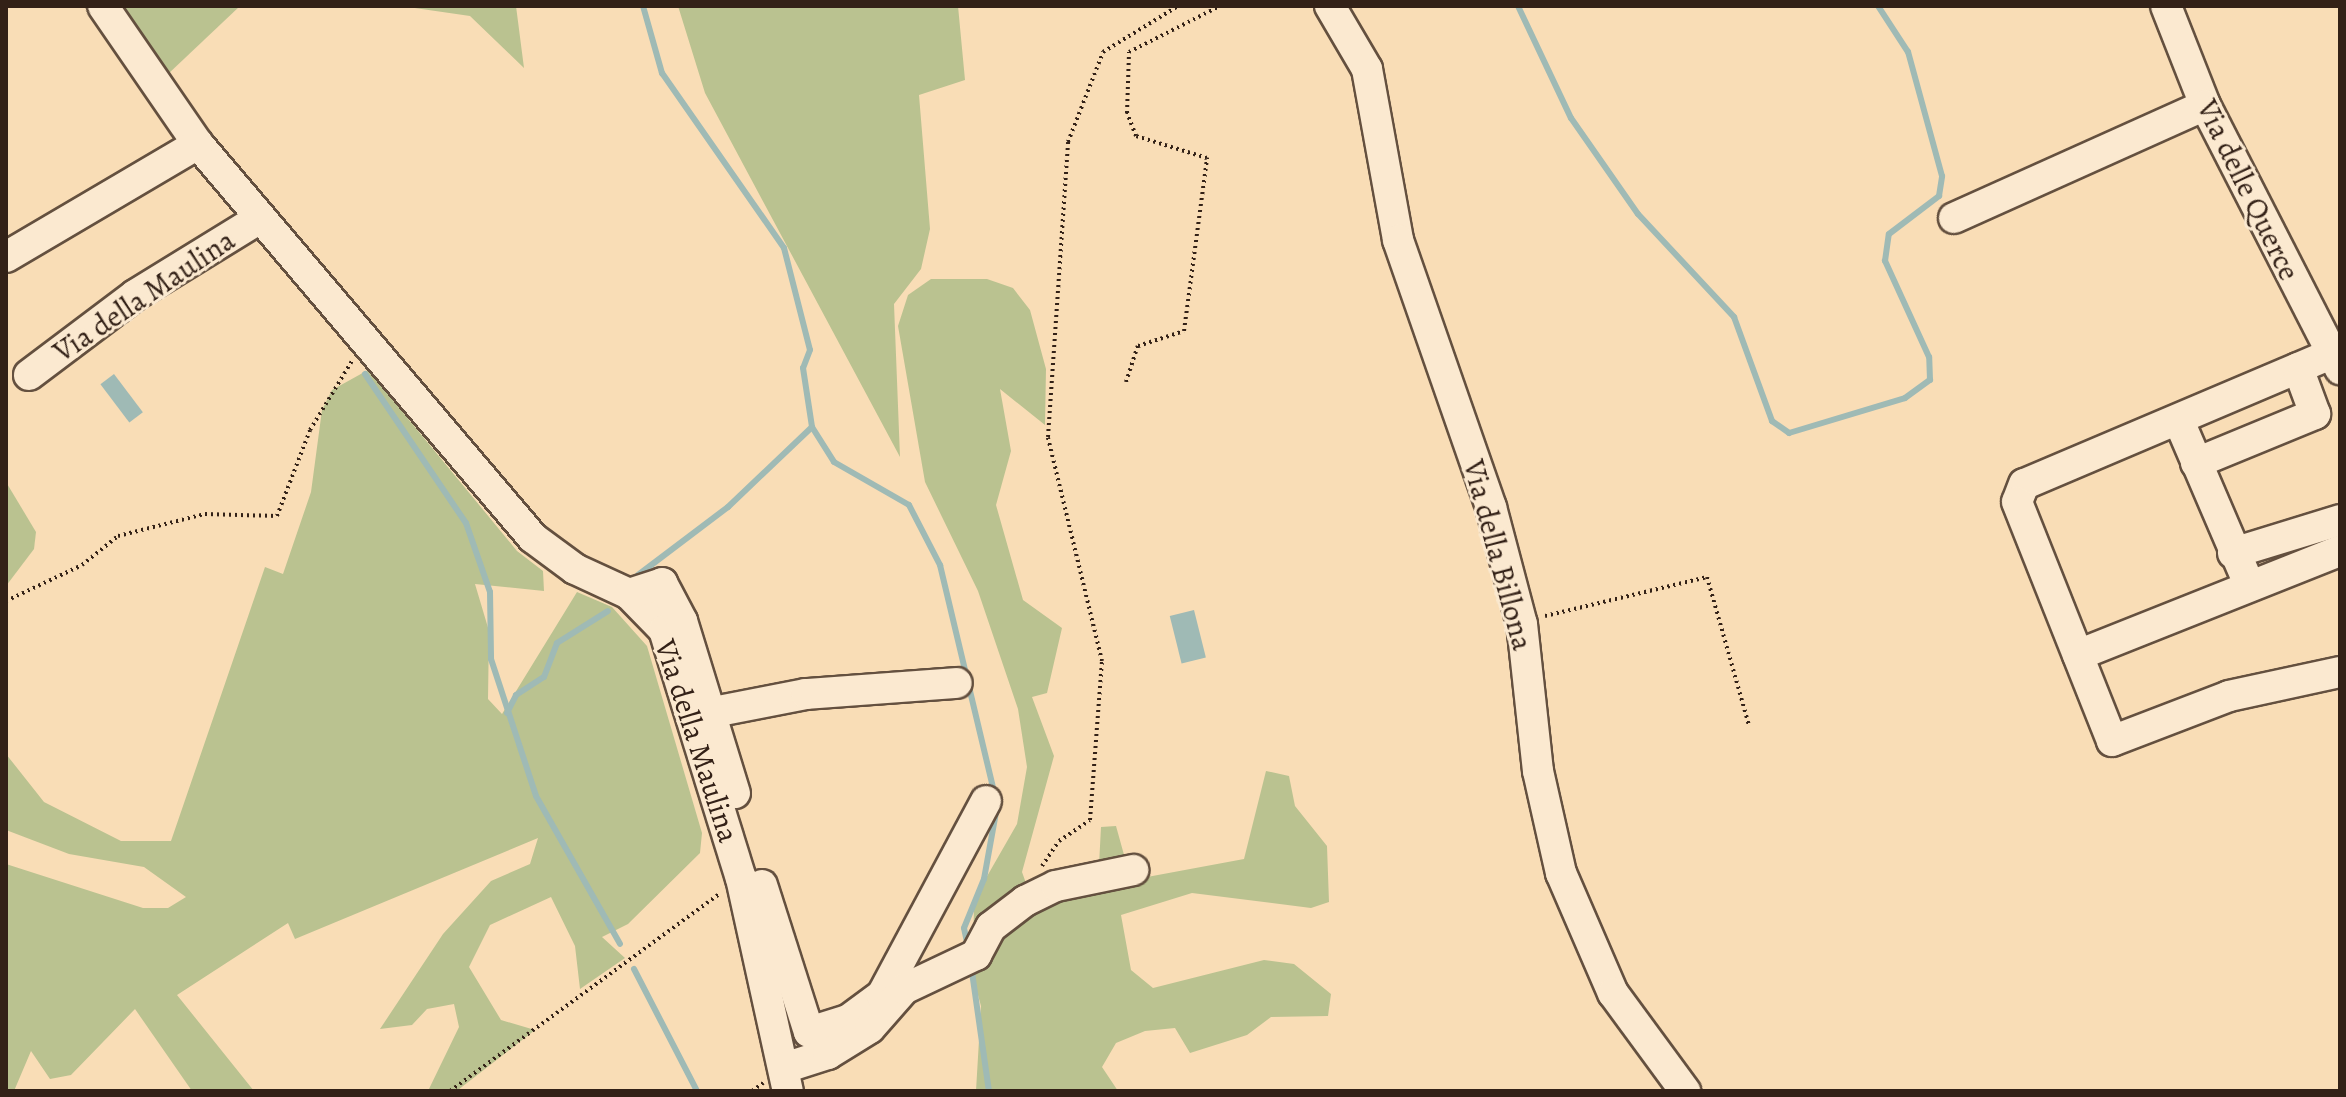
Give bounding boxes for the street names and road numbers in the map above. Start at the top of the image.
street label: Via delle Querce [2189,94,2307,286]
street label: Via della Maulina [46,222,242,370]
street label: Via della Billona [1455,456,1541,654]
street label: Via della Maulina [647,635,747,847]

